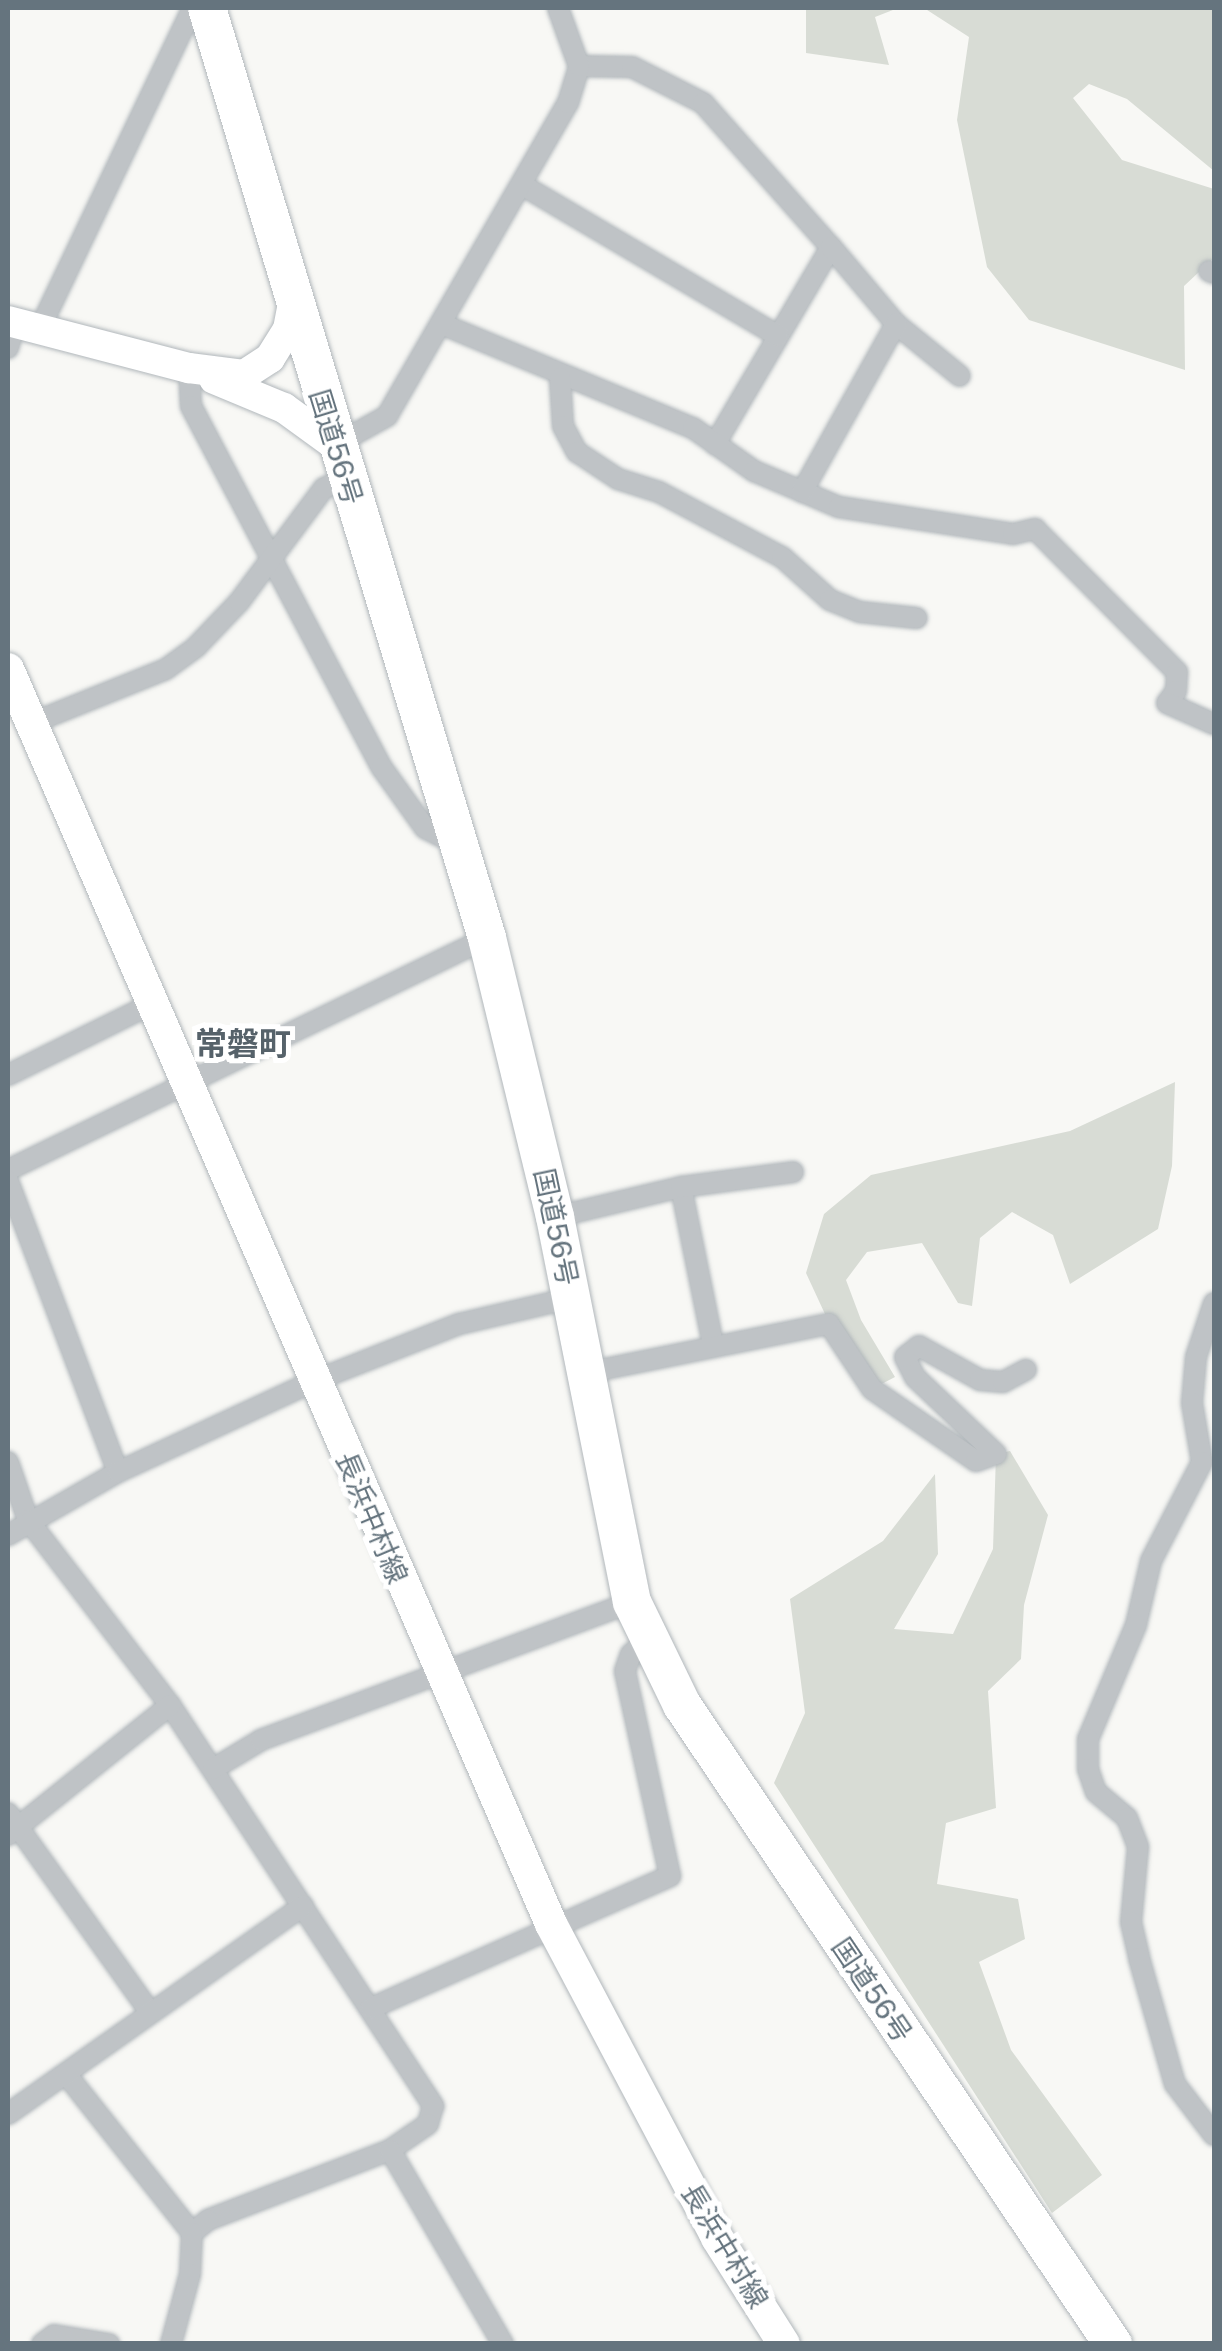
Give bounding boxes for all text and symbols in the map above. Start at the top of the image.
street label: 国道56号 [302,385,370,509]
district label: 常磐町 [195,1025,291,1063]
street label: 国道56号 [527,1165,585,1289]
street label: 長浜中村線 [329,1447,415,1589]
street label: 国道56号 [825,1931,919,2049]
street label: 長浜中村線 [675,2177,775,2315]

